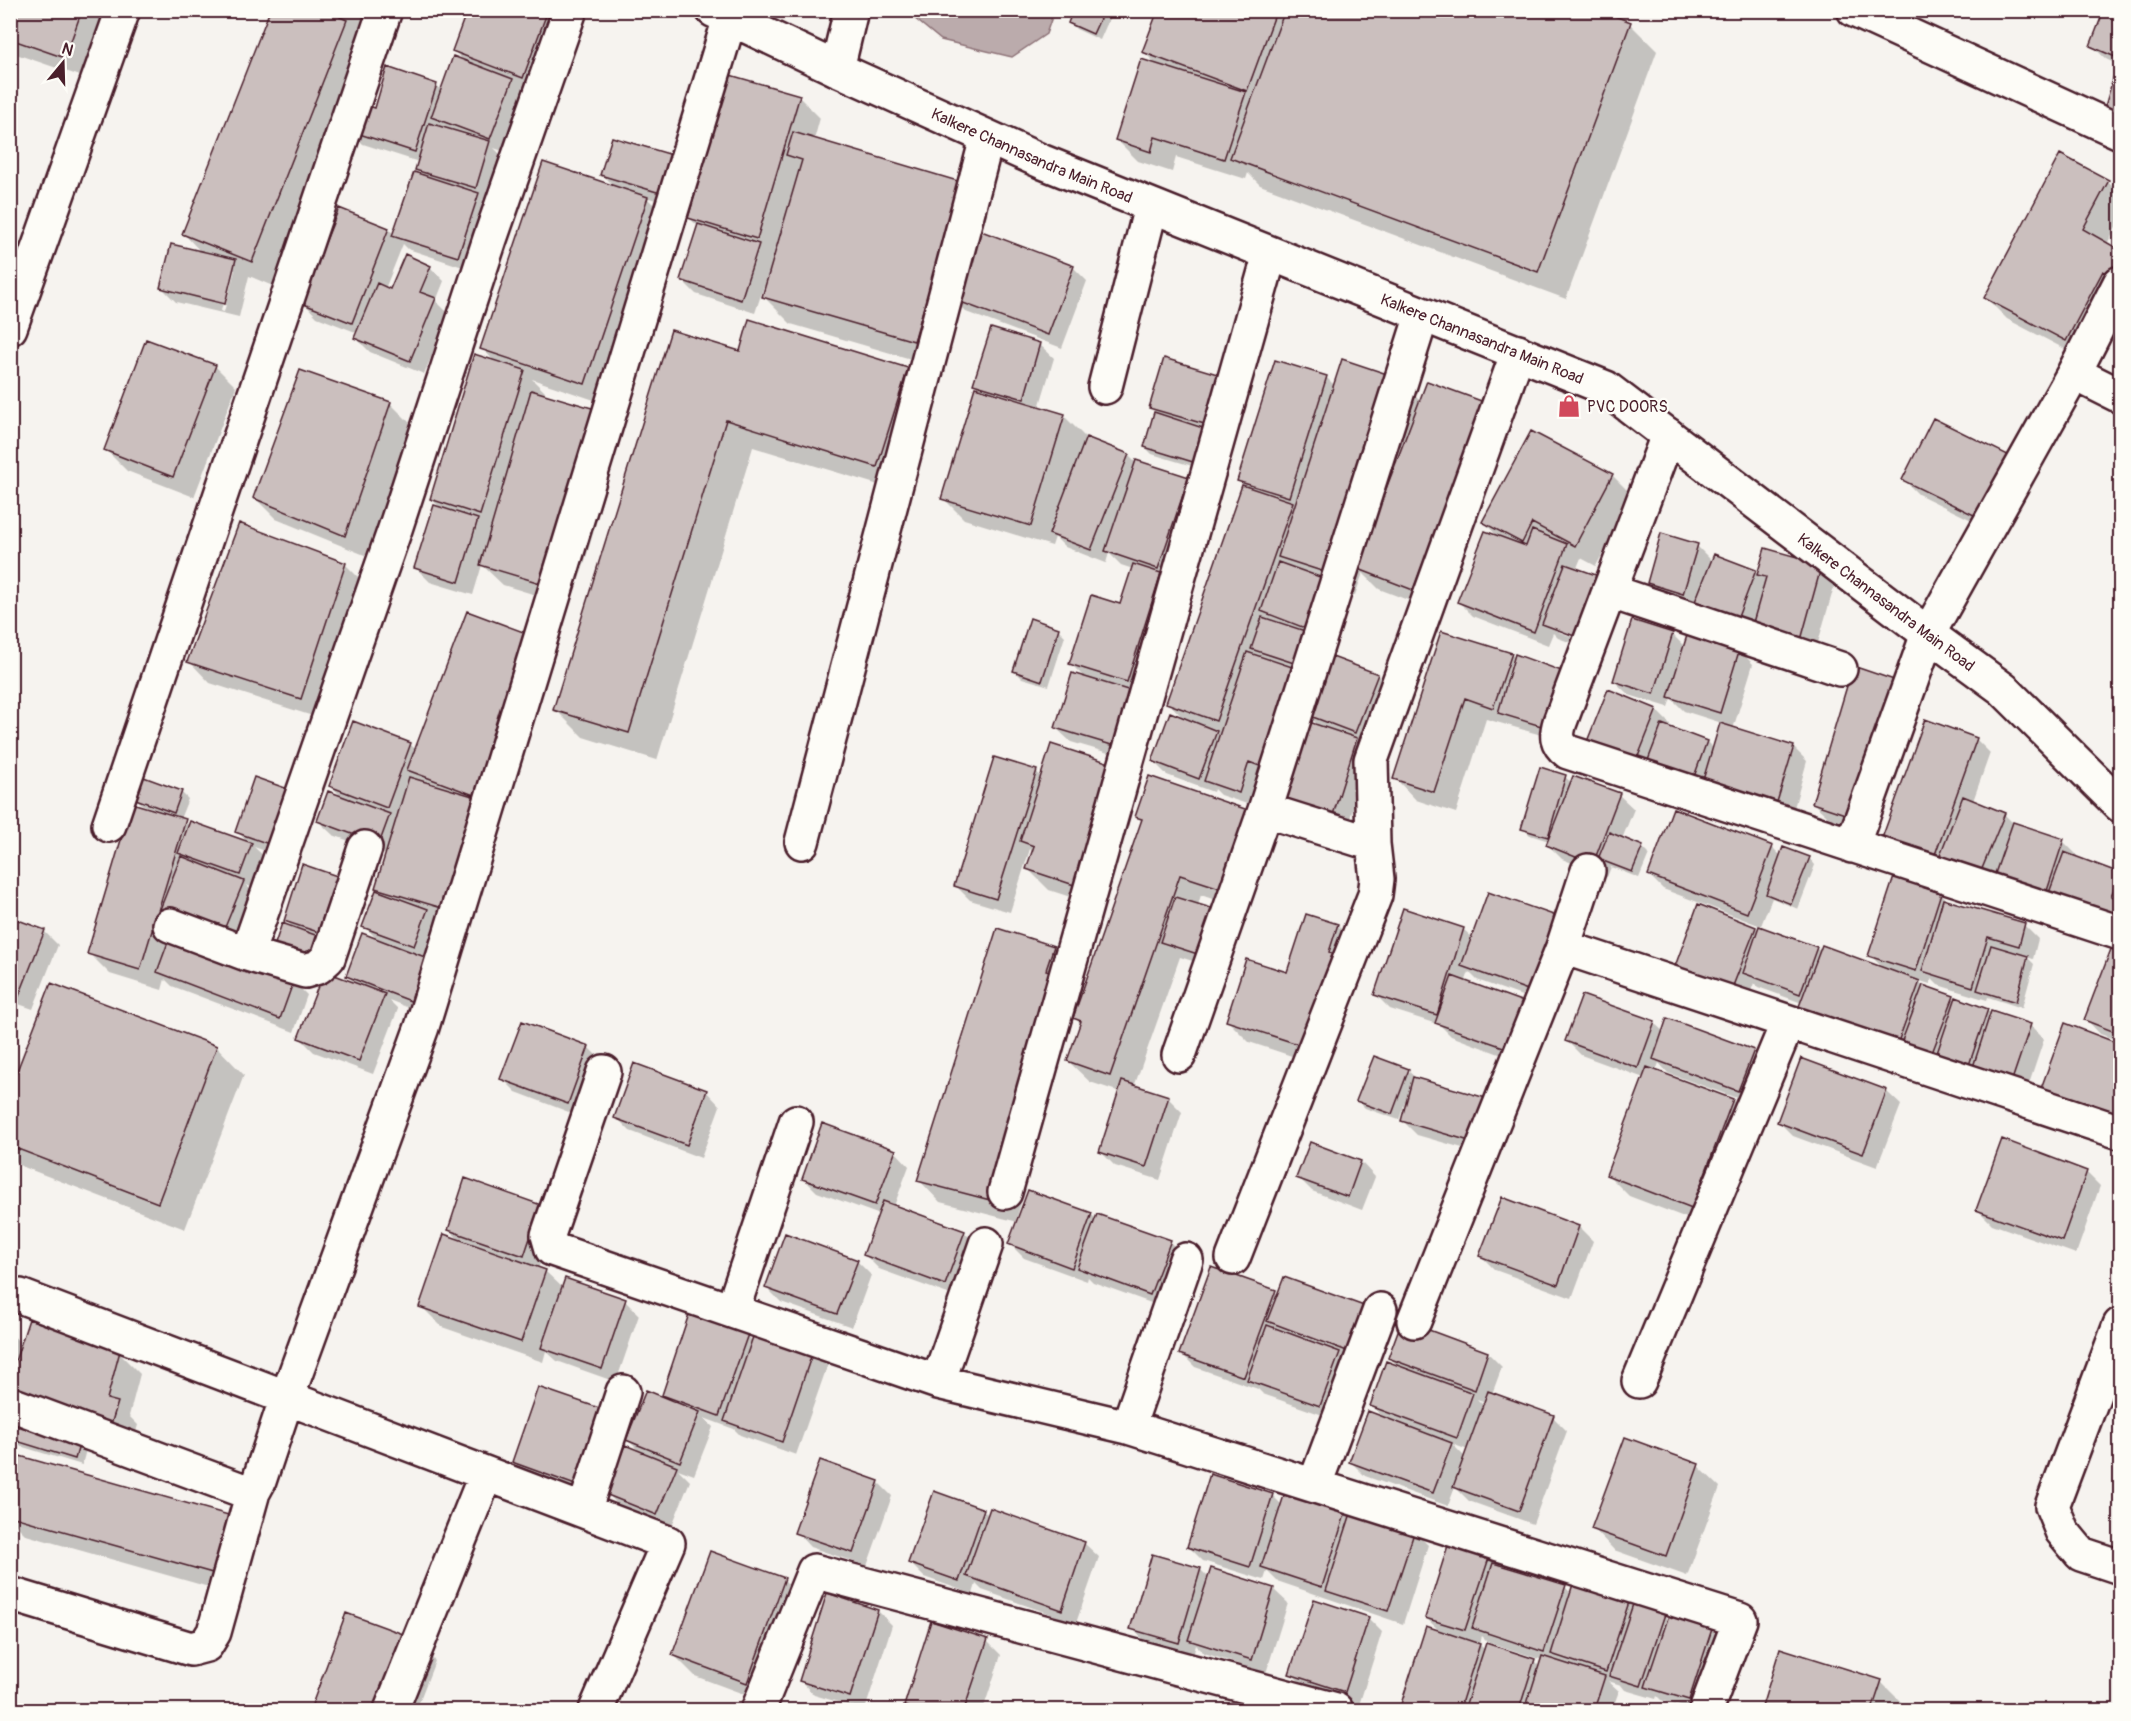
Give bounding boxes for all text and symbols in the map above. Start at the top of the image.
north arrow [33,33,93,93]
text: N [59,39,76,61]
street label: Kalkere Channasandra Main Road [928,104,1135,208]
street label: Kalkere Channasandra Main Road [1377,290,1586,389]
shop icon: PVC DOORS [1556,393,1582,419]
place label: PVC DOORS [1587,397,1668,417]
street label: Kalkere Channasandra Main Road [1793,529,1979,676]

